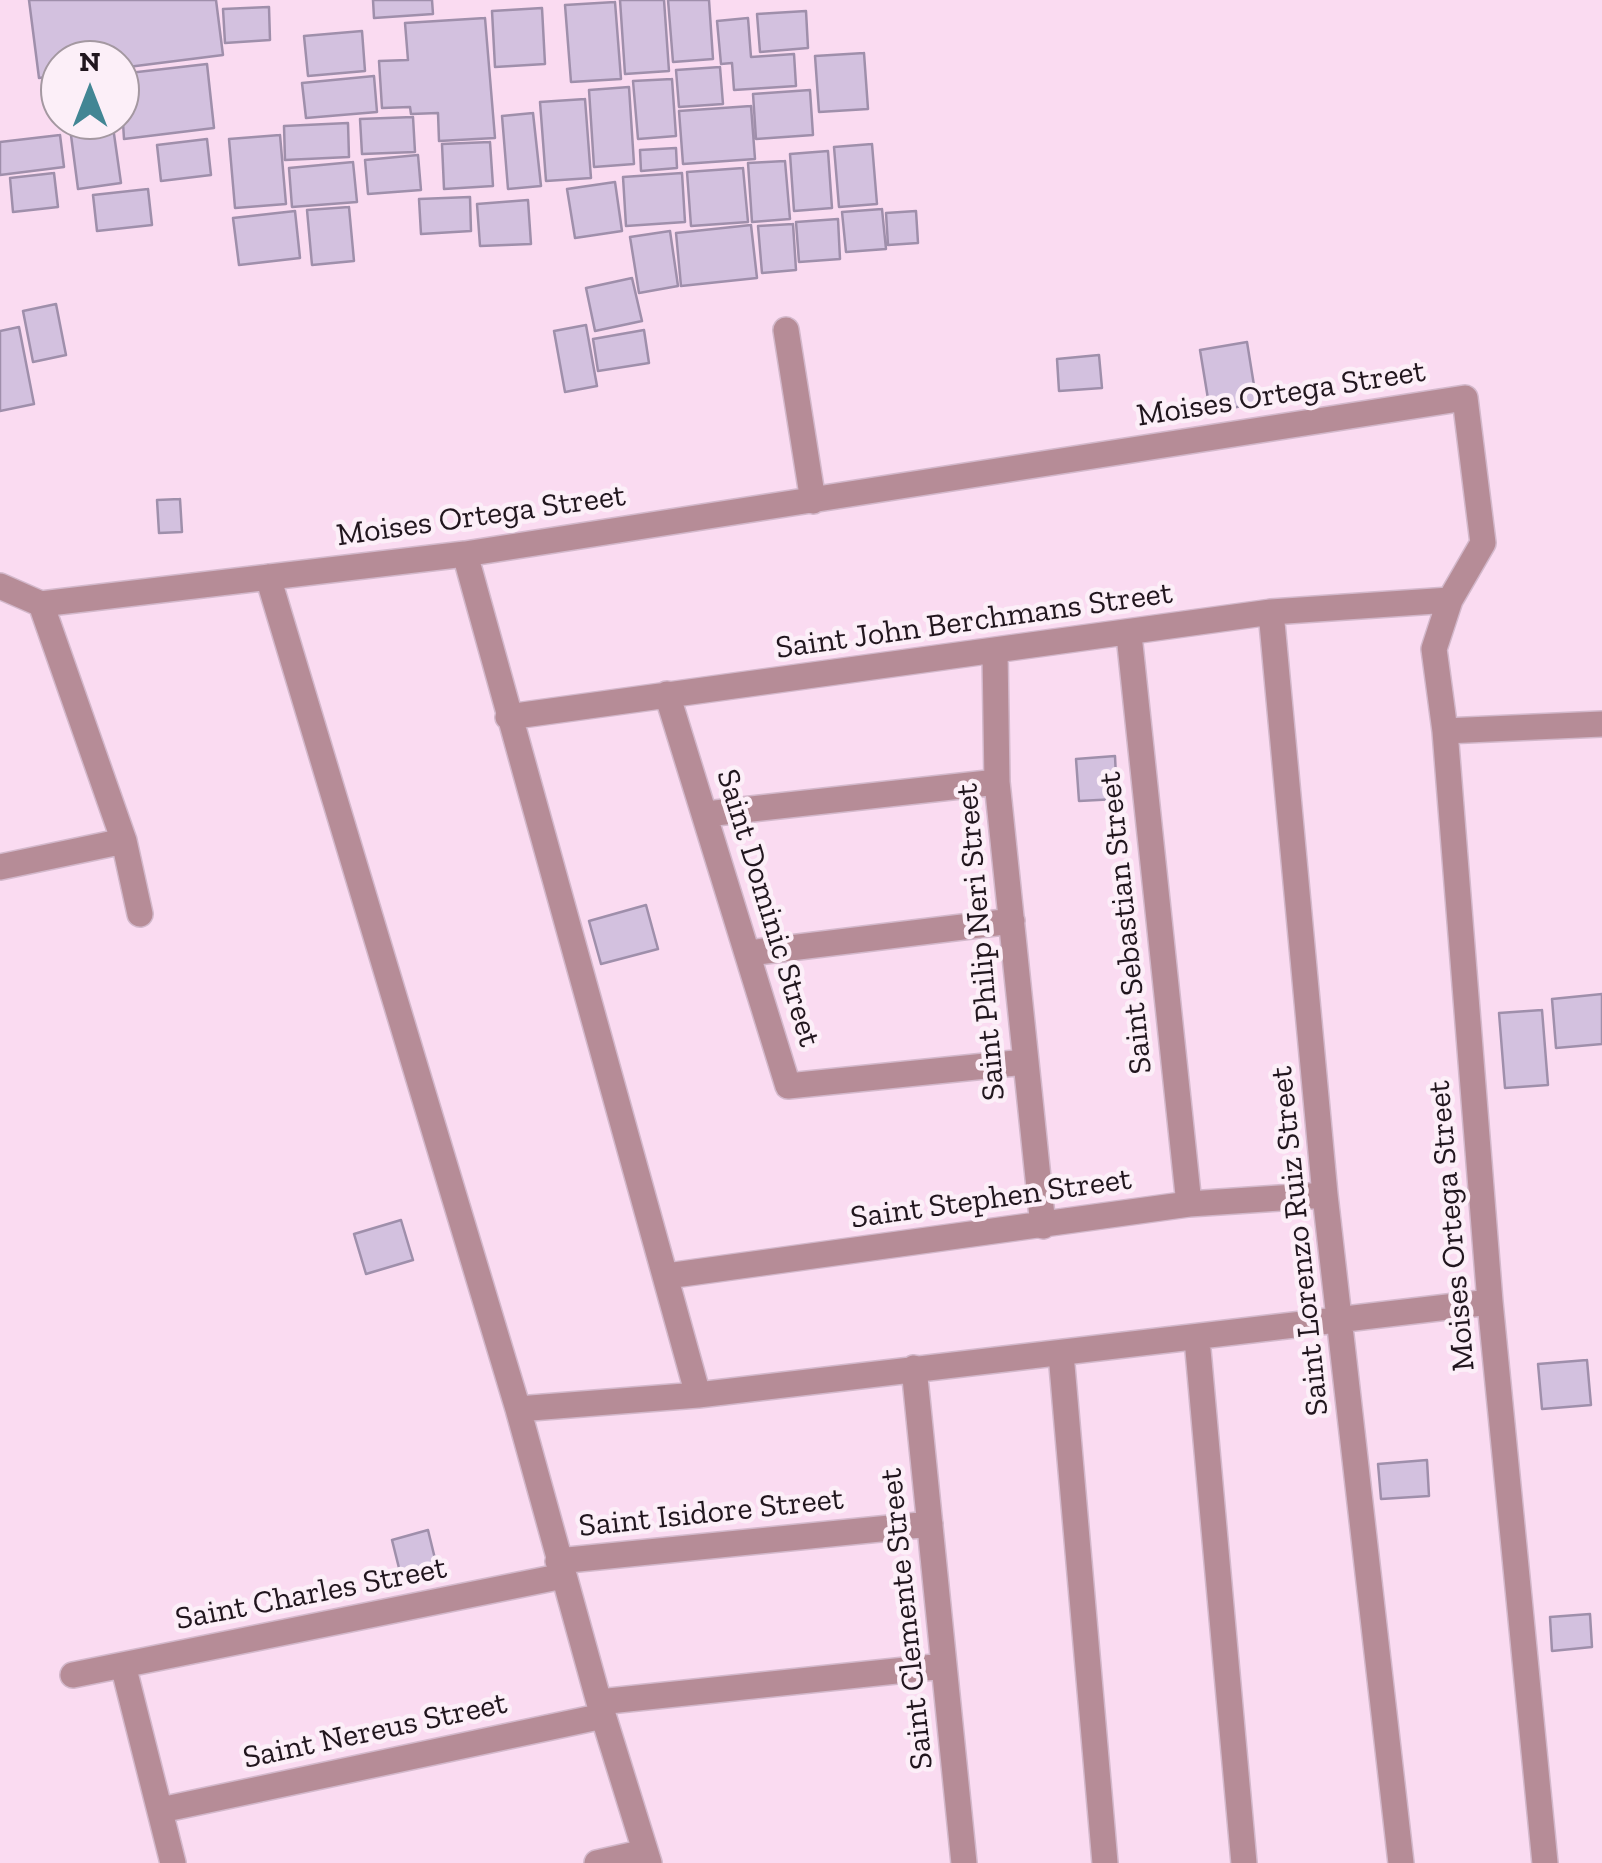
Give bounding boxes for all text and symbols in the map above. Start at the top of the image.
north arrow [40,40,140,140]
text: N [79,45,101,78]
street label: Moises Ortega Street [1134,352,1428,436]
street label: Moises Ortega Street [334,477,628,555]
street label: Saint John Berchmans Street [773,574,1175,668]
street label: Saint Dominic Street [708,765,828,1051]
street label: Saint Sebastian Street [1091,770,1161,1076]
street label: Saint Philip Neri Street [948,782,1014,1102]
street label: Saint Lorenzo Ruiz Street [1263,1064,1337,1418]
street label: Moises Ortega Street [1420,1079,1484,1373]
street label: Saint Stephen Street [848,1160,1134,1238]
street label: Saint Clemente Street [872,1466,942,1772]
street label: Saint Isidore Street [577,1480,845,1546]
street label: Saint Charles Street [172,1549,450,1639]
street label: Saint Nereus Street [239,1684,511,1778]

